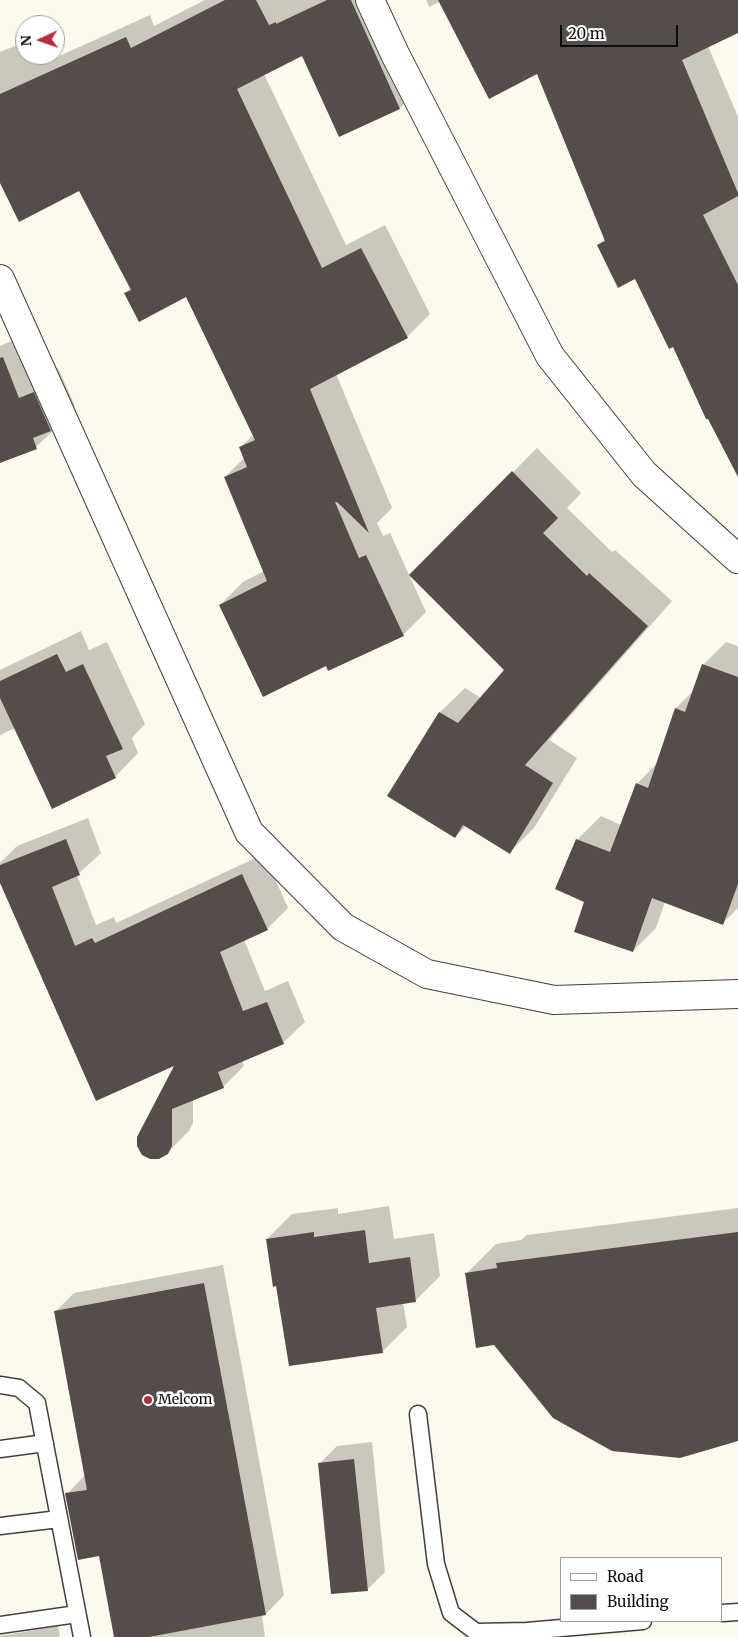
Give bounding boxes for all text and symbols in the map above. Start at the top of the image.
north arrow [15,15,65,65]
scale bar [563,15,680,47]
text: 20 m [568,24,605,43]
text: N [17,35,35,47]
place label: Melcom [158,1392,212,1408]
marker: Melcom [142,1394,154,1406]
legend [560,1557,723,1622]
text: Road [607,1567,643,1586]
text: Building [607,1592,669,1611]

